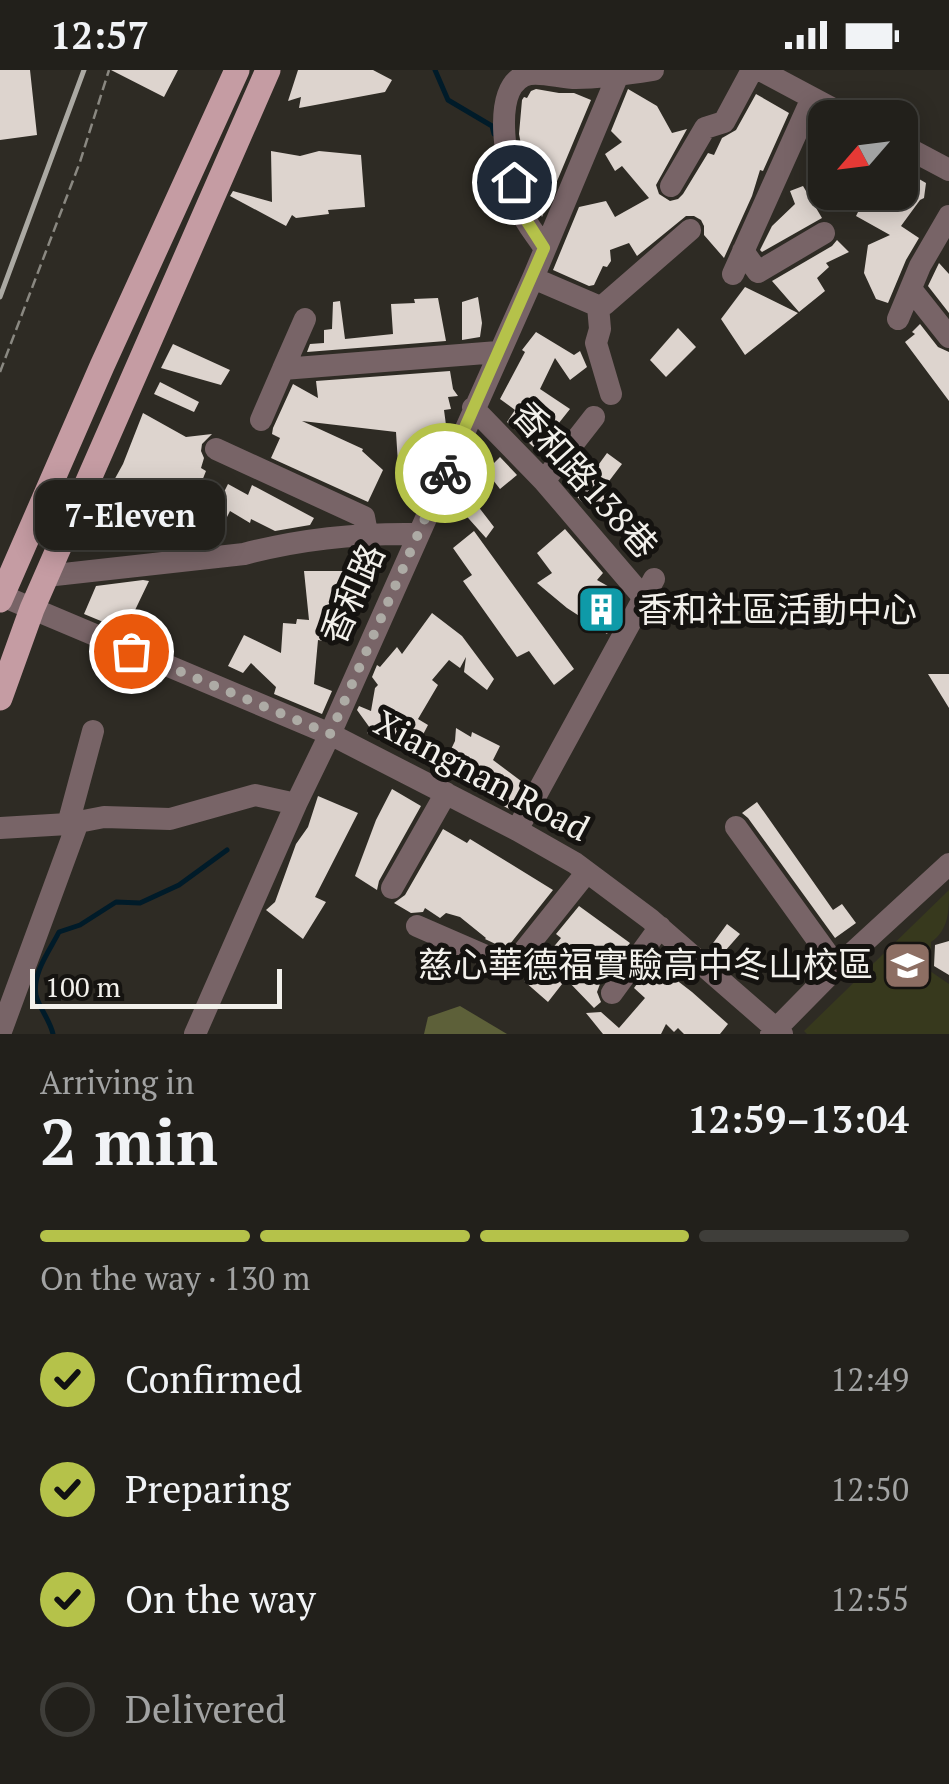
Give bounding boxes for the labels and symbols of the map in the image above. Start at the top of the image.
north arrow [808,100,918,210]
pin [472,140,557,225]
street label: 香和路138巷 [503,391,668,568]
courier [395,423,495,523]
callout: 7-Eleven [36,481,226,551]
street label: 香和路 [310,536,394,651]
building icon: 香和社區活動中心 [576,584,628,636]
place label: 香和社區活動中心 [637,586,917,632]
pin [89,609,174,694]
street label: Xiangnan Road [367,699,598,851]
school or university icon: 慈心華德福實驗高中冬山校區 [882,939,934,991]
place label: 慈心華德福實驗高中冬山校區 [418,941,873,987]
scale bar [30,964,282,1008]

